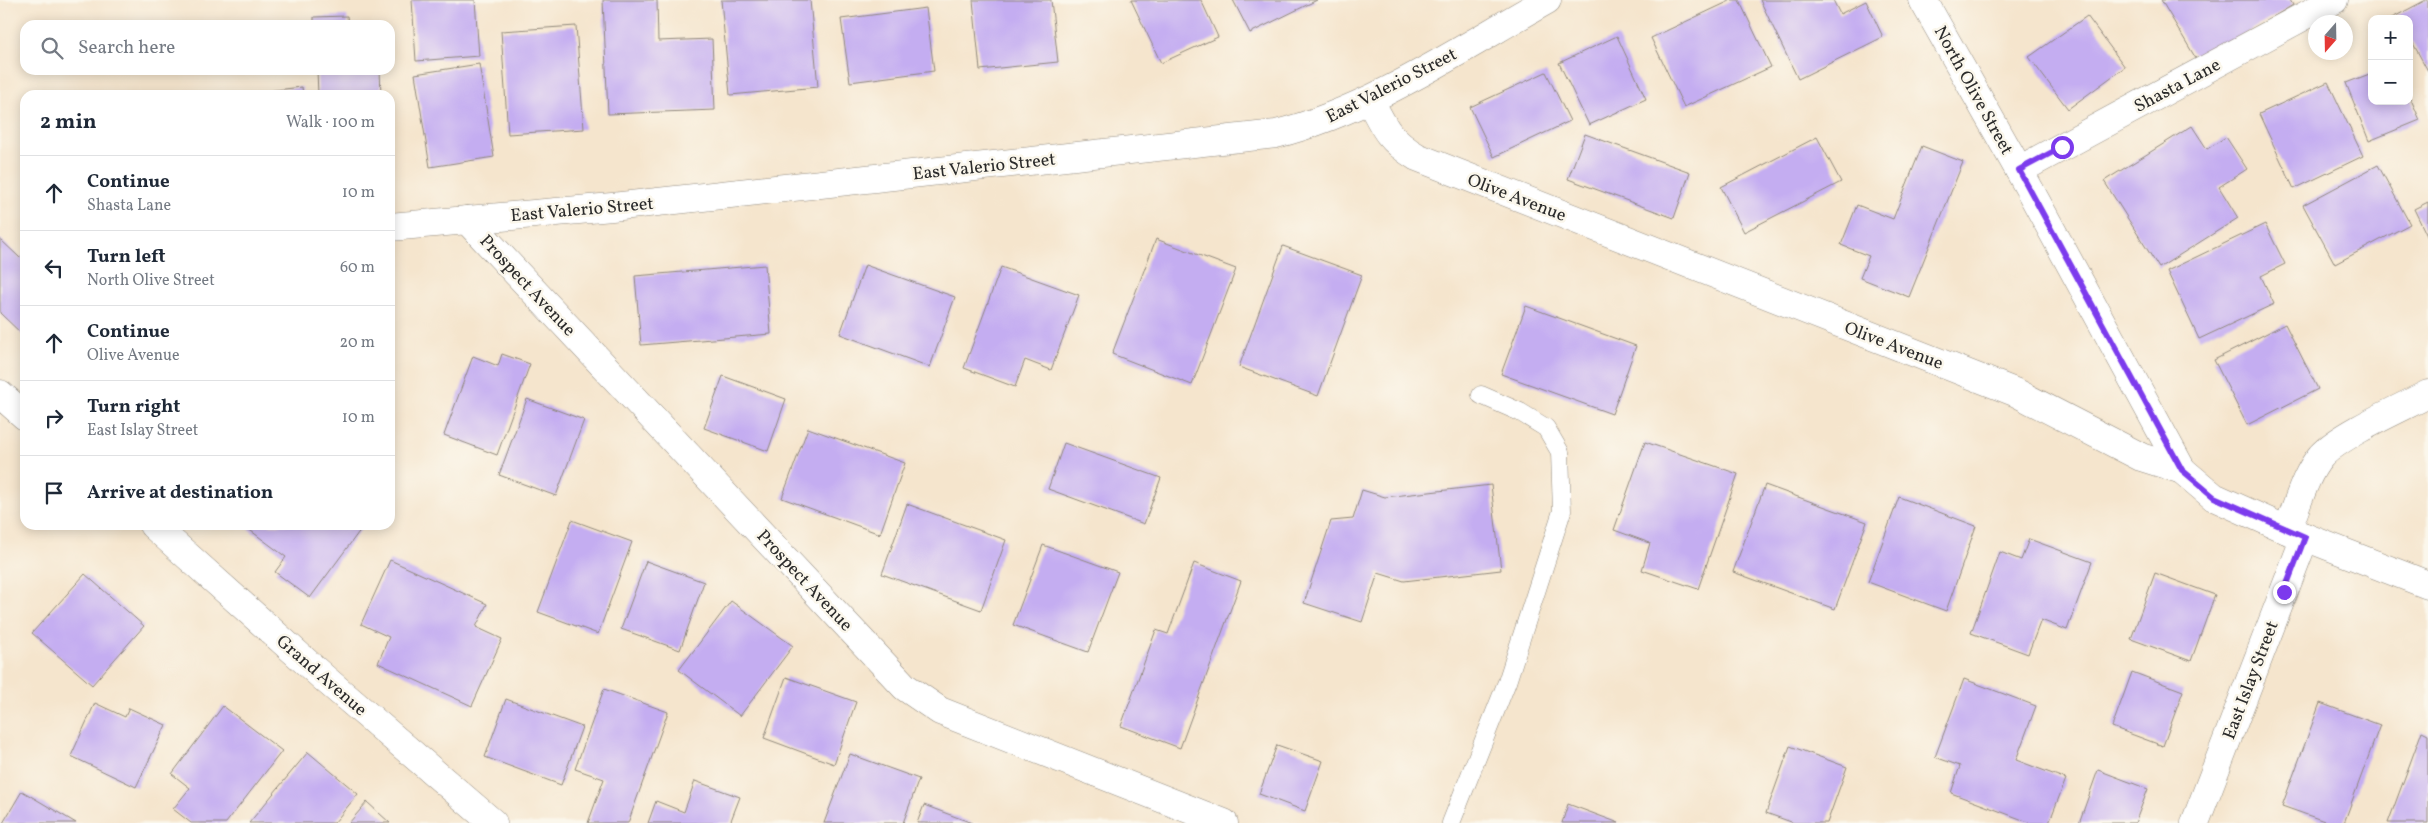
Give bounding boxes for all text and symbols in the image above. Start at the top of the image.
north arrow [2308,15,2353,60]
map controls [2368,15,2413,105]
button: + [2368,15,2413,60]
search box [20,20,395,75]
street label: North Olive Street [1927,22,2018,160]
icon: search [38,34,66,62]
text: Search here [78,35,175,61]
street label: East Valerio Street [1322,43,1461,130]
street label: Shasta Lane [2130,53,2225,120]
button: − [2368,60,2413,105]
text: 2 min [40,108,97,137]
text: Walk · 100 m [286,112,375,134]
route start [2051,136,2074,159]
street label: East Valerio Street [911,148,1057,187]
street label: Olive Avenue [1463,168,1570,229]
text: Continue [87,169,170,195]
icon: ahead [40,179,68,207]
text: 10 m [342,182,375,204]
street label: East Valerio Street [509,192,655,229]
text: Shasta Lane [87,195,171,217]
street label: Prospect Avenue [473,230,581,342]
text: Turn left [87,244,166,270]
icon: left [40,254,68,282]
text: 60 m [340,257,375,279]
text: North Olive Street [87,270,215,292]
street label: Olive Avenue [1840,316,1947,377]
text: Continue [87,319,170,345]
icon: ahead [40,329,68,357]
text: 20 m [340,332,375,354]
text: Olive Avenue [87,345,180,367]
text: Turn right [87,394,180,420]
icon: right [40,404,68,432]
text: 10 m [342,407,375,429]
text: East Islay Street [87,420,198,442]
icon: arrive [40,479,68,507]
text: Arrive at destination [87,480,273,506]
street label: Prospect Avenue [750,525,858,637]
route end [2273,581,2296,604]
street label: East Islay Street [2217,618,2286,743]
street label: Grand Avenue [270,630,372,723]

